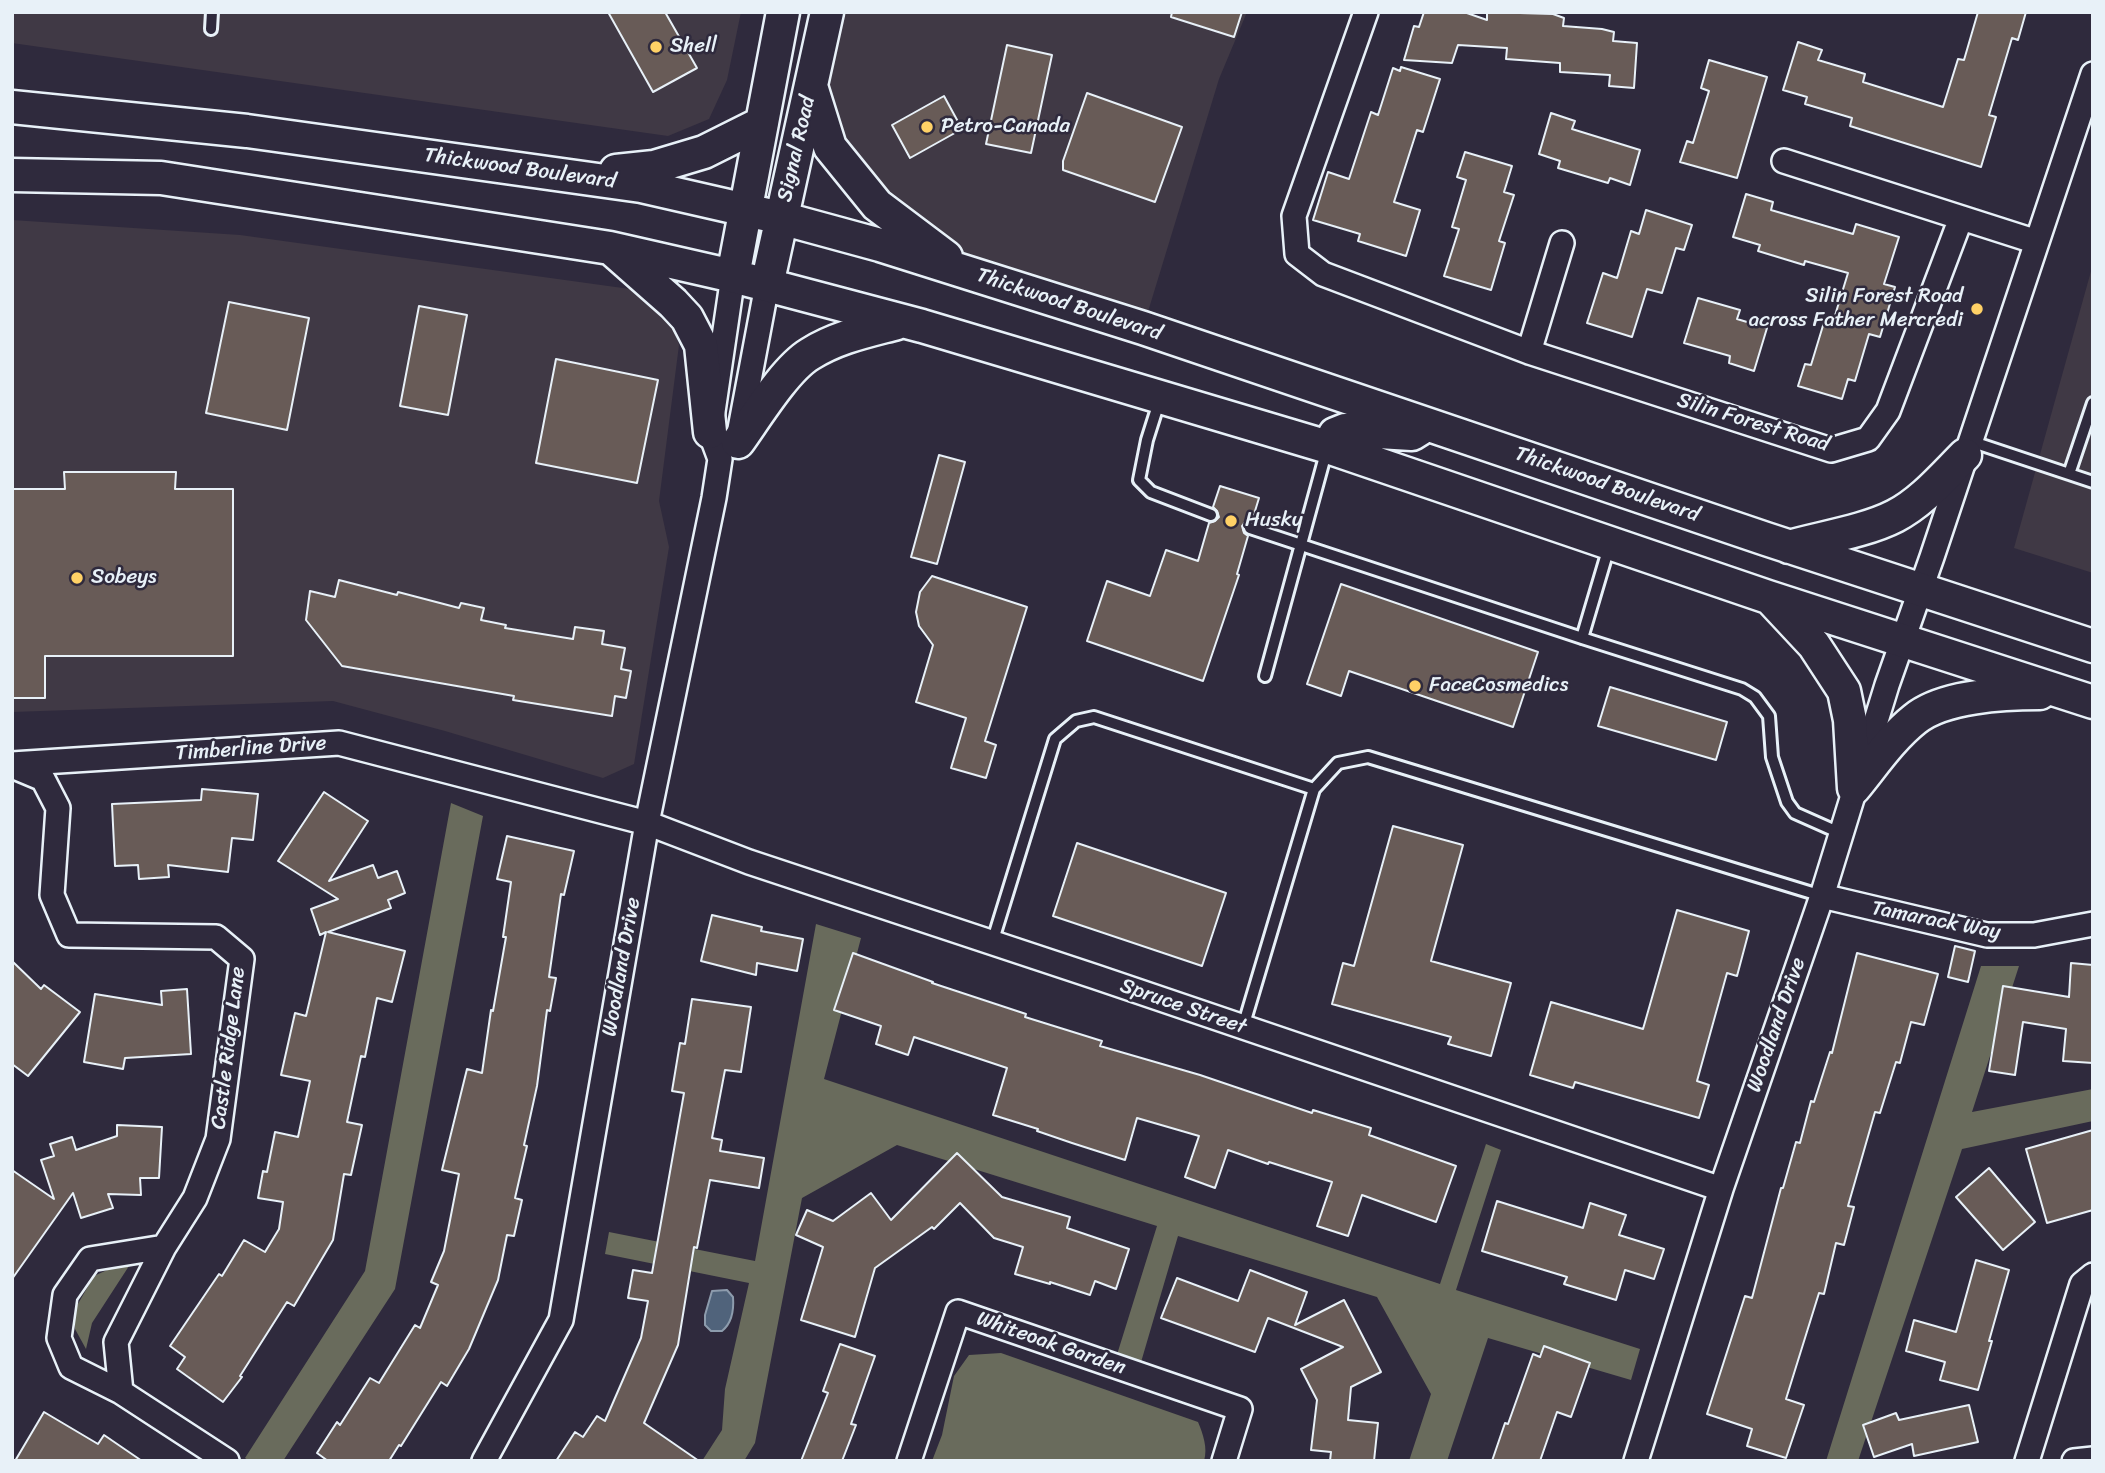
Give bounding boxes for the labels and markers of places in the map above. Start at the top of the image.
place label: Shell [670,34,717,60]
marker: Shell [648,39,664,55]
place label: Petro-Canada [941,114,1070,140]
marker: Petro-Canada [919,119,935,135]
place label: Silin Forest Road across Father Mercredi [1749,284,1963,334]
marker: Silin Forest Road across Father Mercredi [1969,301,1985,317]
place label: Husky [1245,508,1303,534]
marker: Husky [1223,513,1239,529]
place label: Sobeys [91,565,157,591]
marker: Sobeys [69,570,85,586]
place label: FaceCosmedics [1429,673,1568,699]
marker: FaceCosmedics [1407,678,1423,694]

